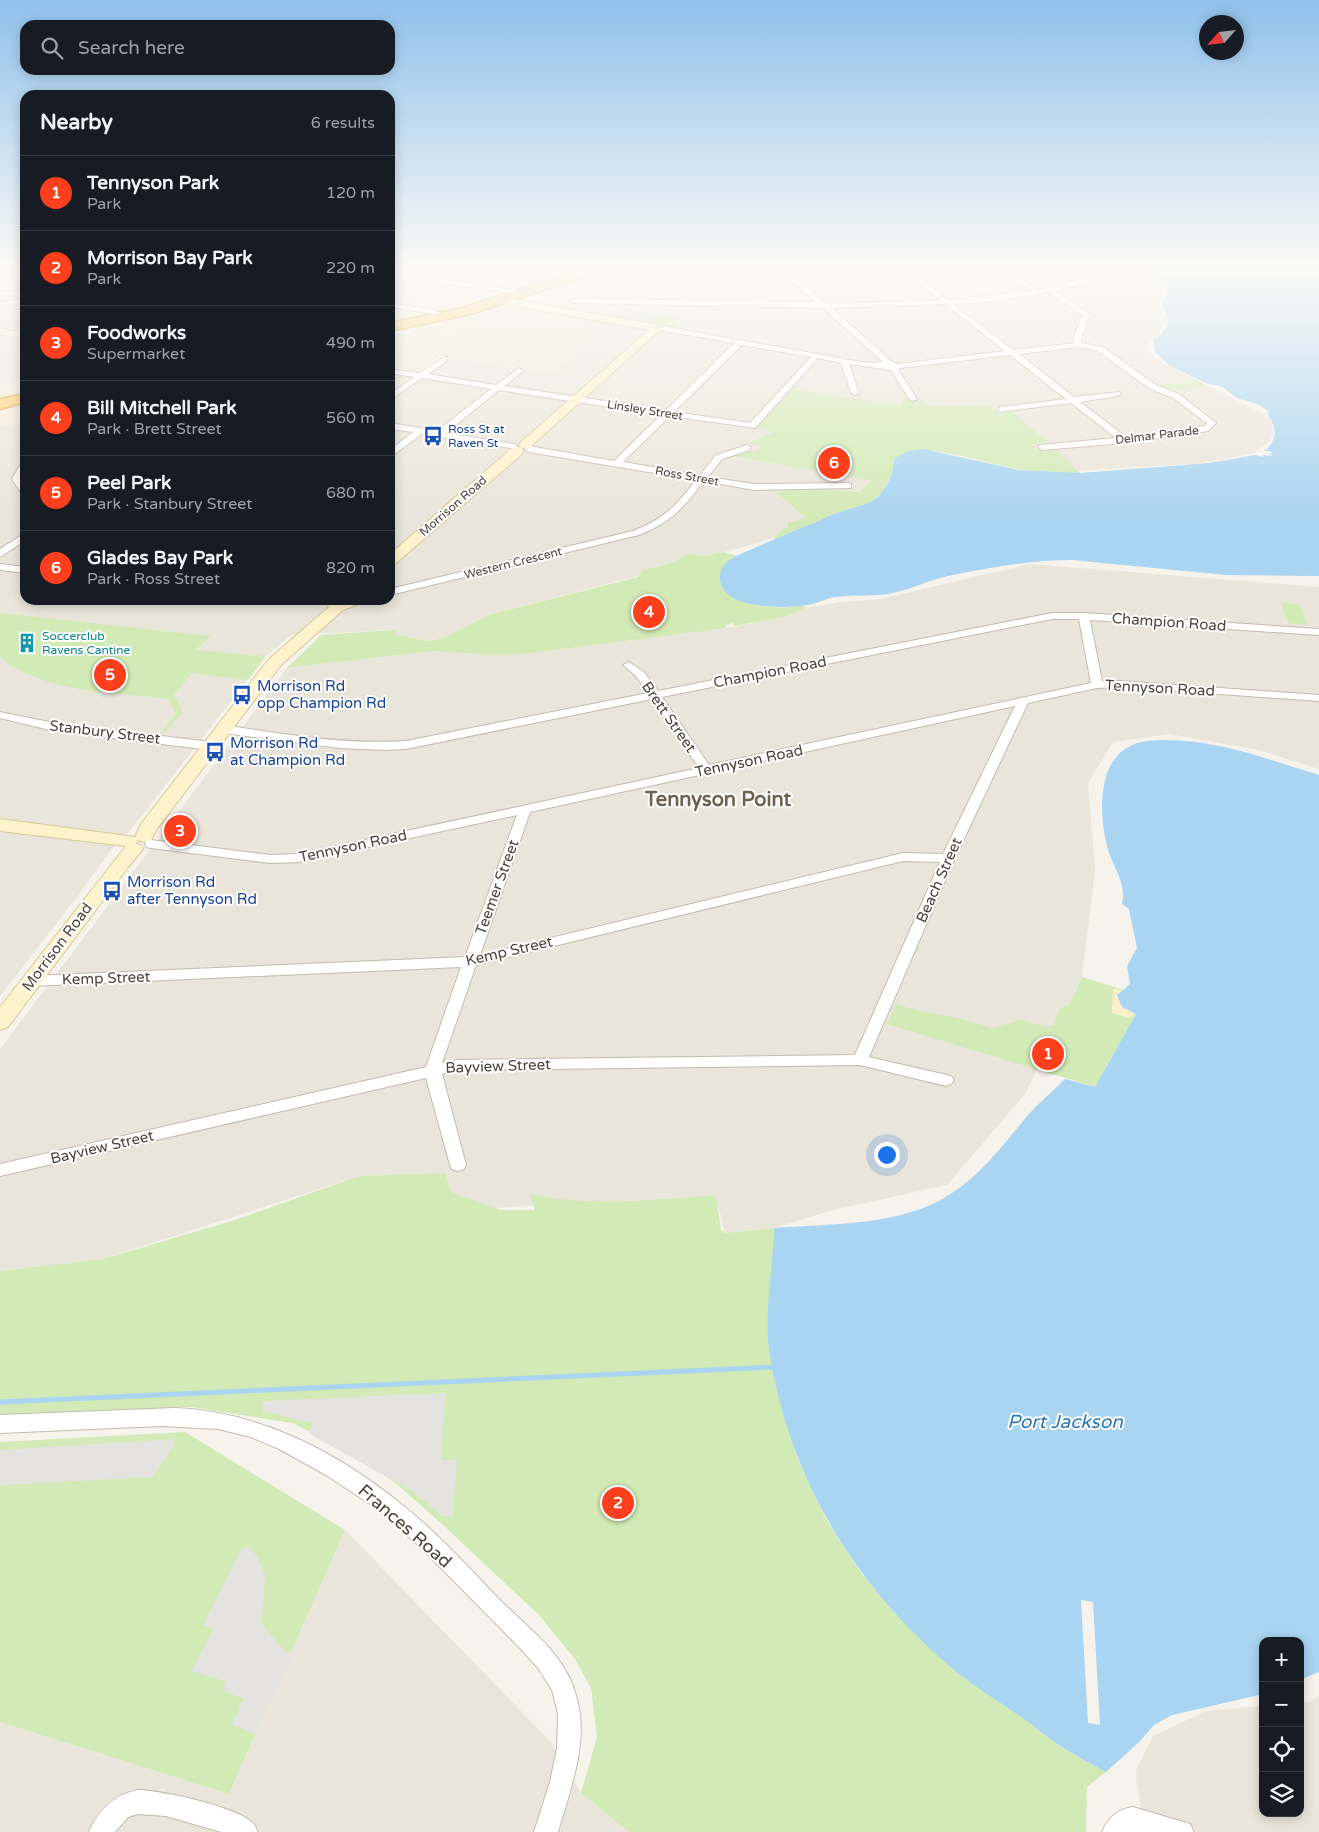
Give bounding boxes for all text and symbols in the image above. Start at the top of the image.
north arrow [1199,15,1244,60]
search box [20,20,395,75]
icon: search [38,34,66,62]
text: Search here [78,37,185,59]
text: Nearby [40,110,113,135]
text: 6 results [311,113,375,133]
text: Tennyson Park [87,172,219,194]
text: 1 [51,183,61,203]
text: 120 m [326,183,375,203]
text: Park [87,194,121,214]
text: Morrison Bay Park [87,247,253,269]
text: 2 [51,258,61,278]
text: 220 m [326,258,375,278]
text: Park [87,269,121,289]
text: Foodworks [87,322,186,344]
text: 3 [51,333,61,353]
text: 490 m [326,333,375,353]
text: Supermarket [87,344,185,364]
text: Bill Mitchell Park [87,397,237,419]
street label: Linsley Street [606,397,684,423]
text: 4 [51,408,61,428]
text: 560 m [326,408,375,428]
text: Park · Brett Street [87,419,222,439]
place label: Ross St at Raven St [448,422,505,450]
street label: Delmar Parade [1114,423,1200,447]
bus stop icon: Ross St at Raven St [422,425,444,447]
pin: 6 [818,444,850,482]
street label: Ross Street [654,463,721,489]
text: Peel Park [87,472,171,494]
street label: Morrison Road [417,473,489,539]
text: 5 [51,483,61,503]
text: 680 m [326,483,375,503]
text: Park · Stanbury Street [87,494,252,514]
street label: Western Crescent [463,544,564,582]
text: Glades Bay Park [87,547,233,569]
text: 6 [51,558,61,578]
text: 820 m [326,558,375,578]
text: Park · Ross Street [87,569,220,589]
pin: 4 [633,593,665,631]
street label: Champion Road [1111,609,1227,635]
place label: Soccerclub Ravens Cantine [42,629,131,657]
building icon: Soccerclub Ravens Cantine [16,632,38,654]
street label: Champion Road [712,652,828,692]
pin: 5 [94,656,126,694]
street label: Tennyson Road [1105,676,1215,700]
place label: Morrison Rd opp Champion Rd [257,677,386,712]
street label: Brett Street [638,678,700,756]
bus stop icon: Morrison Rd opp Champion Rd [231,684,253,706]
street label: Stanbury Street [49,716,162,748]
place label: Morrison Rd at Champion Rd [230,734,345,769]
bus stop icon: Morrison Rd at Champion Rd [204,741,226,763]
street label: Tennyson Road [693,741,805,781]
district label: Tennyson Point [644,788,791,812]
pin: 3 [164,812,196,850]
street label: Tennyson Road [297,826,409,866]
street label: Beach Street [912,834,966,925]
street label: Teemer Street [471,837,523,937]
place label: Morrison Rd after Tennyson Rd [127,873,257,908]
bus stop icon: Morrison Rd after Tennyson Rd [101,880,123,902]
street label: Morrison Road [18,899,96,995]
street label: Kemp Street [464,932,554,970]
street label: Kemp Street [61,967,151,989]
pin: 1 [1032,1035,1064,1073]
street label: Bayview Street [445,1055,551,1077]
street label: Bayview Street [49,1126,156,1168]
your location [874,1142,900,1168]
water label: Port Jackson [1007,1411,1123,1433]
street label: Frances Road [354,1479,456,1573]
pin: 2 [602,1484,634,1522]
map controls [1259,1637,1304,1817]
button: + [1259,1637,1304,1682]
button: − [1259,1682,1304,1727]
button: locate [1259,1727,1304,1772]
button: layers [1259,1772,1304,1817]

